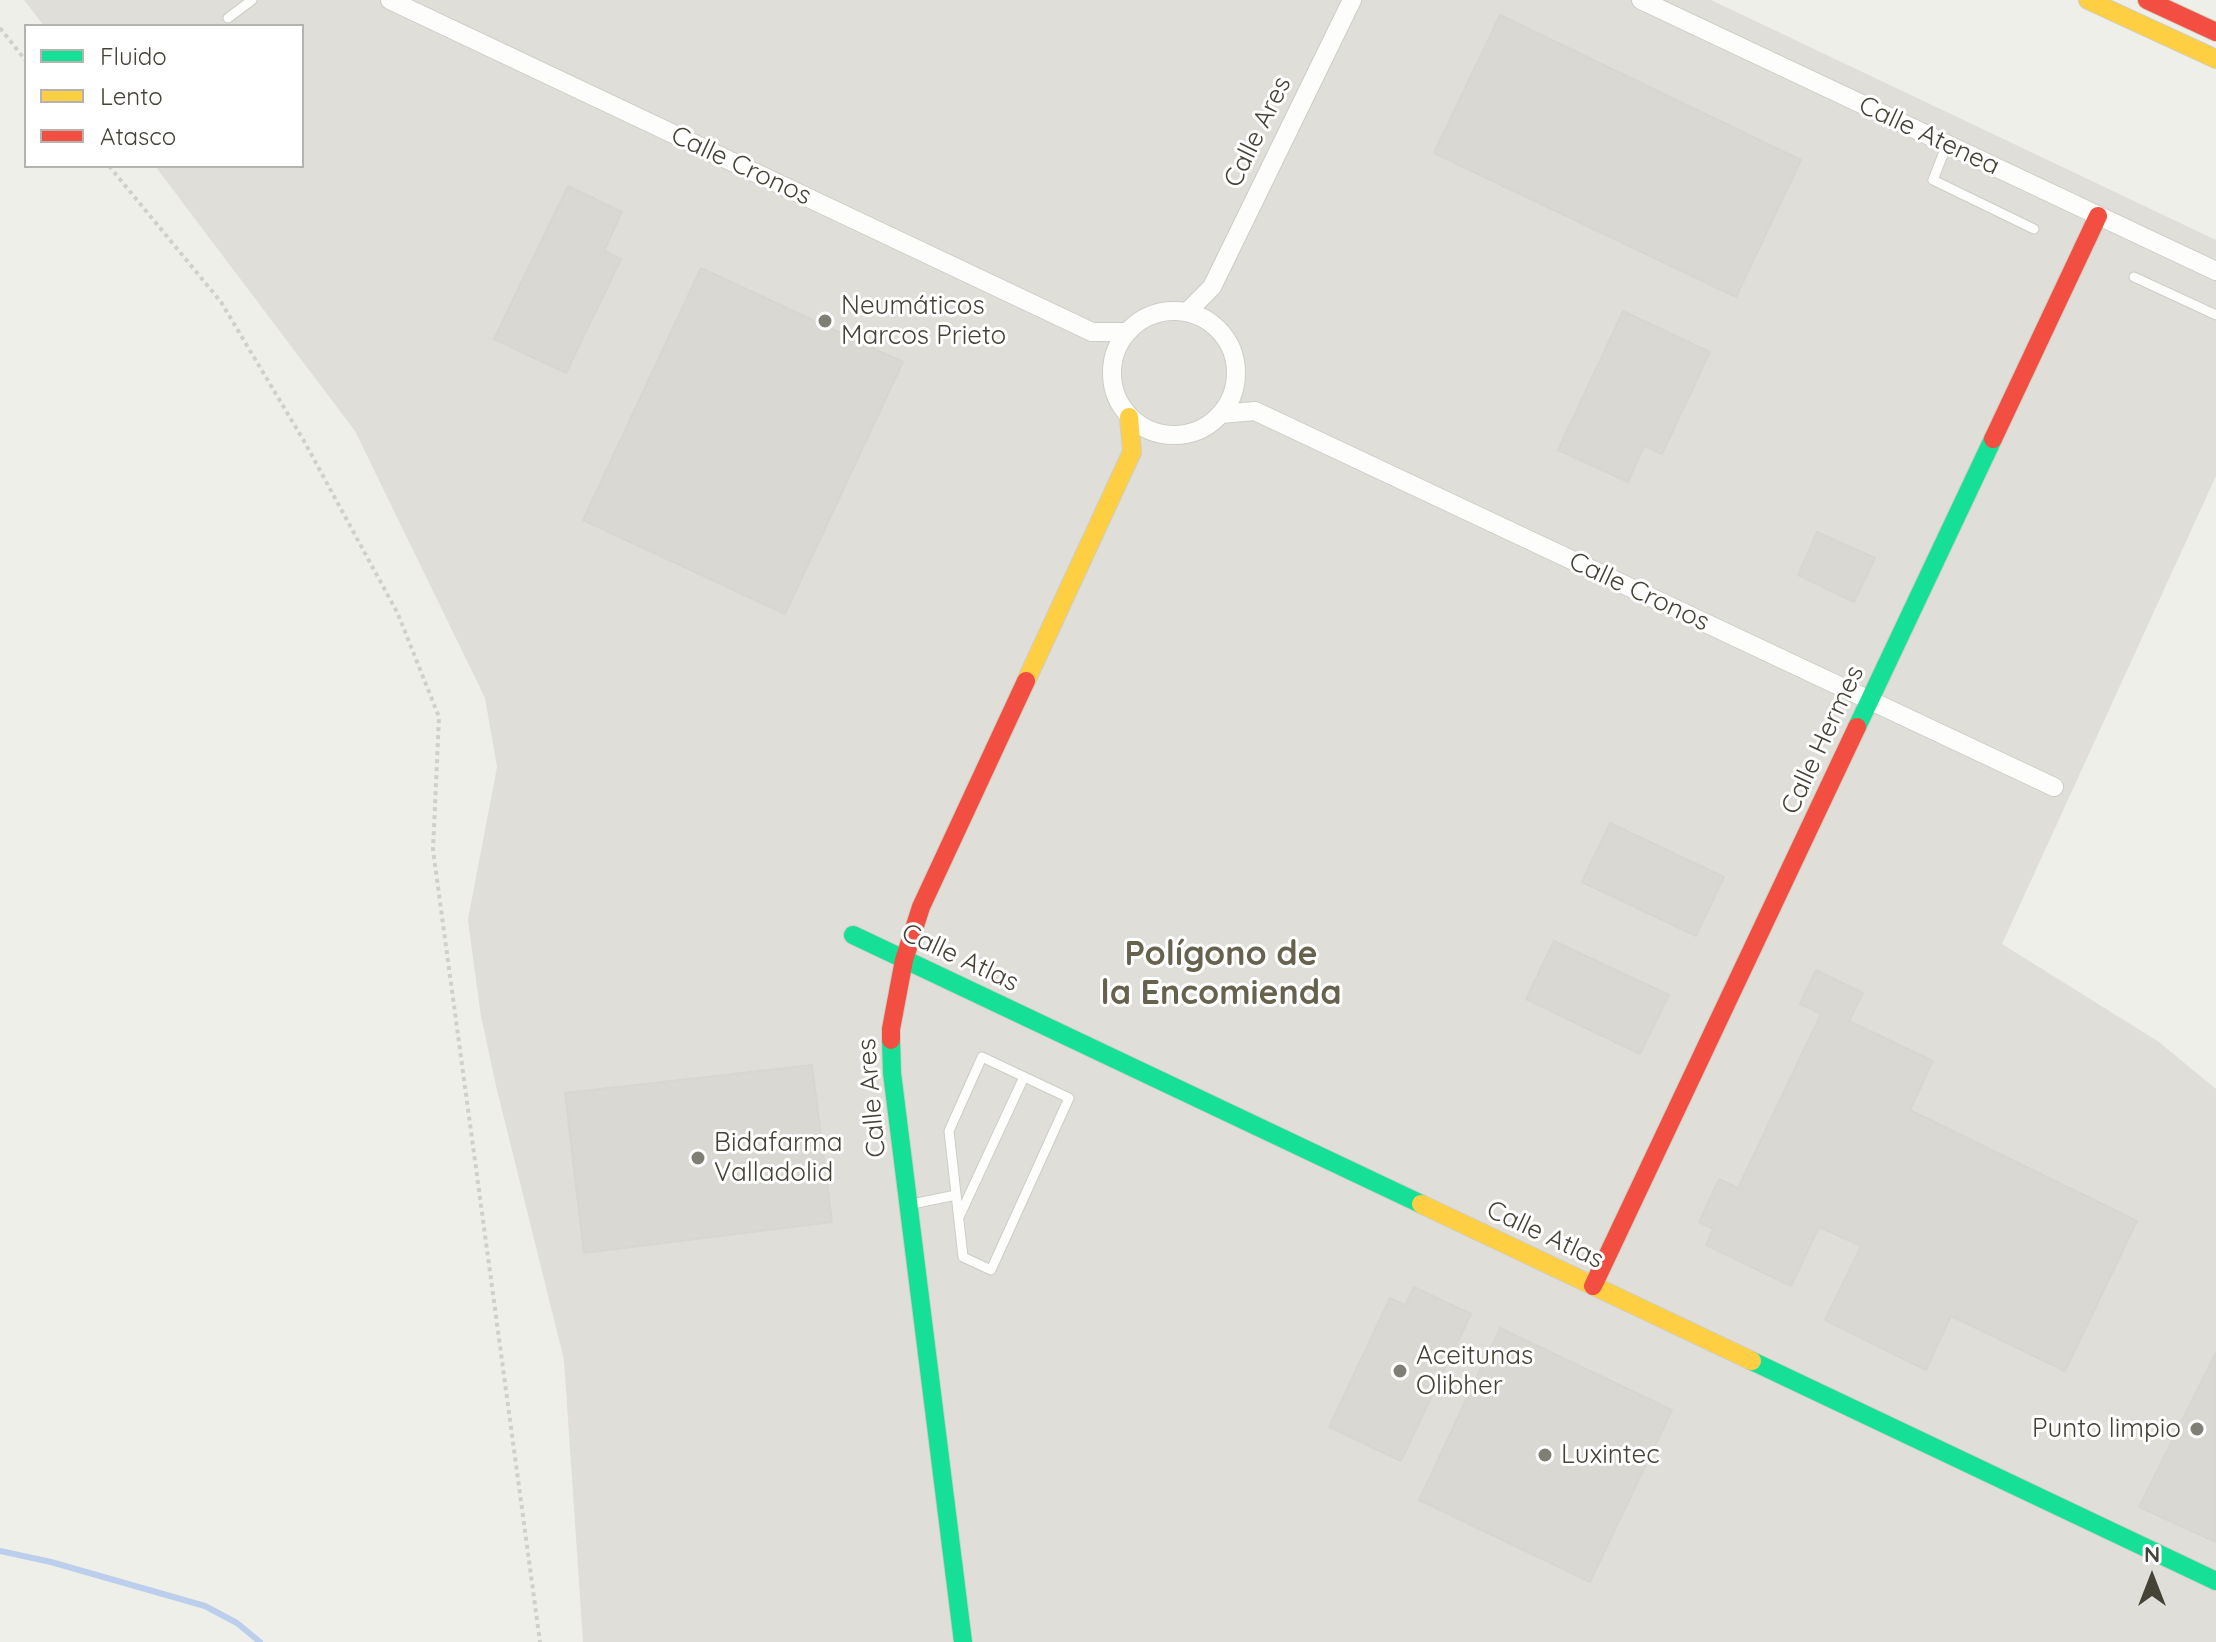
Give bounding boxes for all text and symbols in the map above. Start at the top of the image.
legend [24,24,304,168]
text: Fluido [100,41,167,71]
street label: Calle Ares [1218,72,1298,192]
text: Lento [100,81,163,111]
street label: Calle Atenea [1854,90,2004,182]
street label: Calle Cronos [666,120,816,212]
text: Atasco [100,121,176,151]
place label: Neumáticos Marcos Prieto [841,290,1006,352]
marker: Neumáticos Marcos Prieto [816,312,834,330]
street label: Calle Cronos [1564,546,1714,638]
street label: Calle Hermes [1775,661,1871,819]
street label: Calle Atlas [896,917,1024,999]
district label: Polígono de la Encomienda [1100,935,1342,1014]
street label: Calle Ares [851,1037,893,1159]
place label: Bidafarma Valladolid [714,1127,843,1188]
marker: Bidafarma Valladolid [689,1149,707,1167]
street label: Calle Atlas [1481,1194,1609,1276]
place label: Aceitunas Olibher [1416,1340,1533,1402]
marker: Aceitunas Olibher [1391,1362,1409,1380]
place label: Punto limpio [2032,1413,2181,1445]
marker: Punto limpio [2188,1420,2206,1438]
place label: Luxintec [1561,1439,1660,1471]
marker: Luxintec [1536,1446,1554,1464]
north arrow [2112,1538,2192,1618]
text: N [2144,1540,2160,1568]

